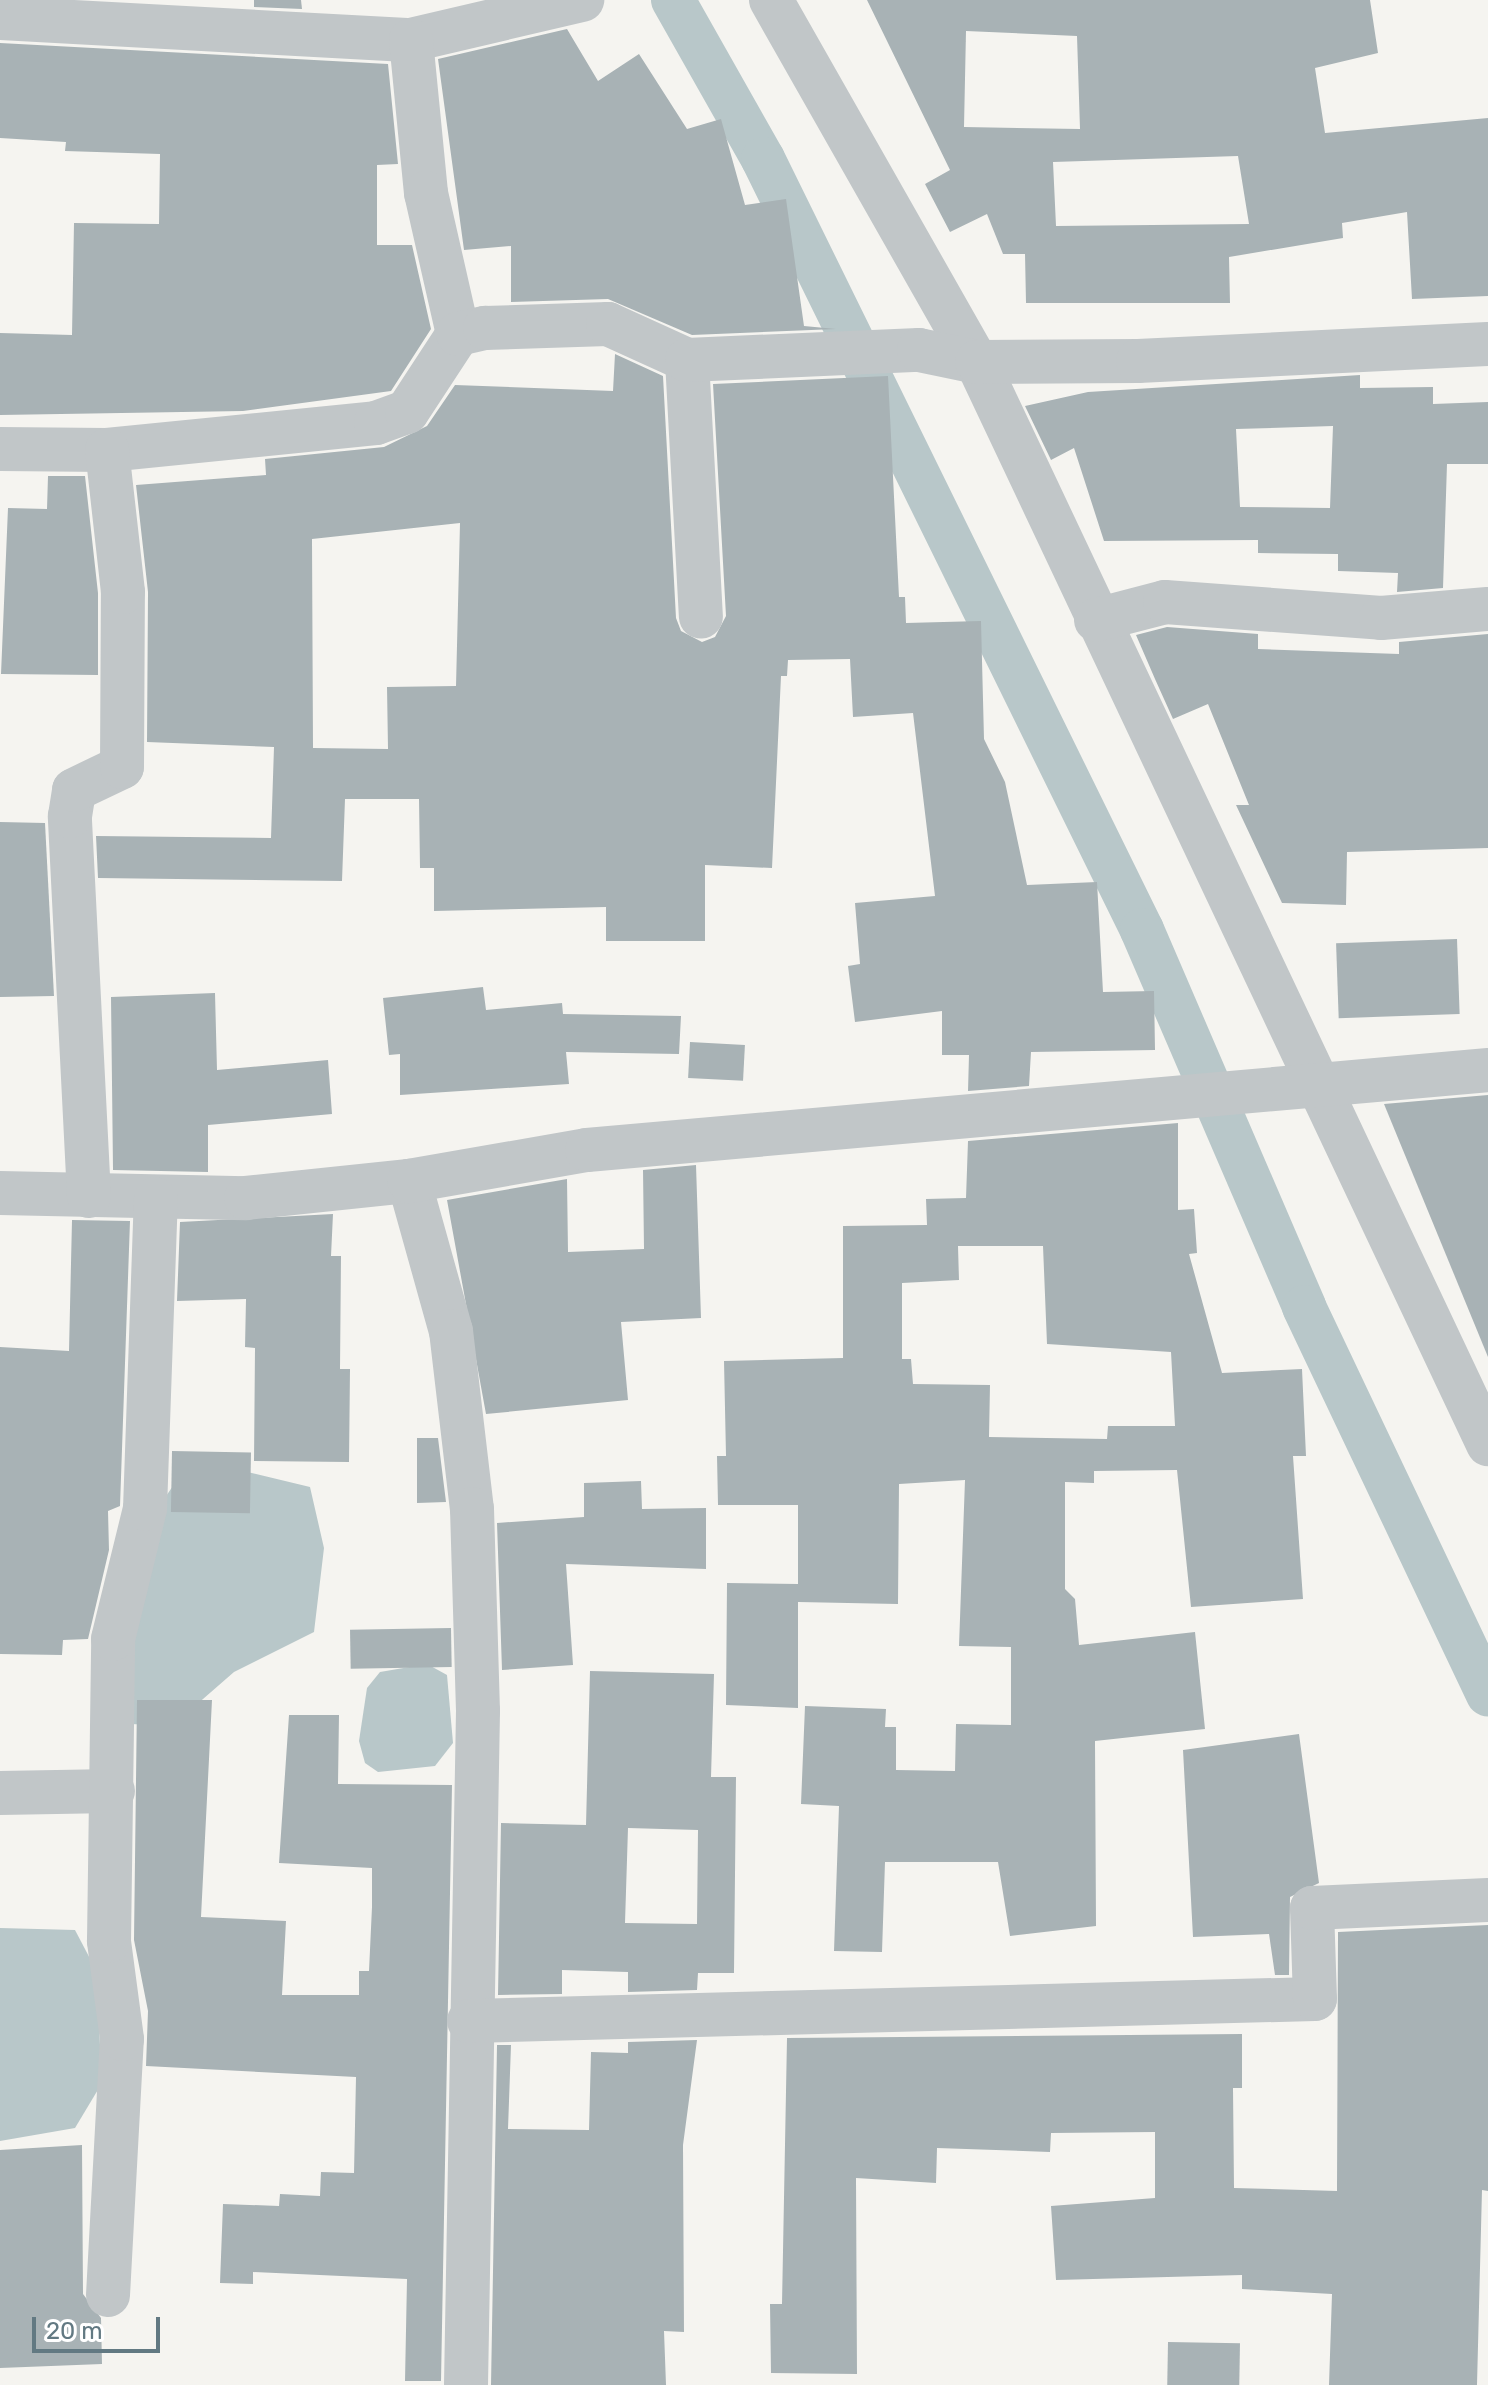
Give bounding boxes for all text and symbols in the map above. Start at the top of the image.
scale bar [36,2301,164,2351]
text: 20 m [46,2317,103,2345]

